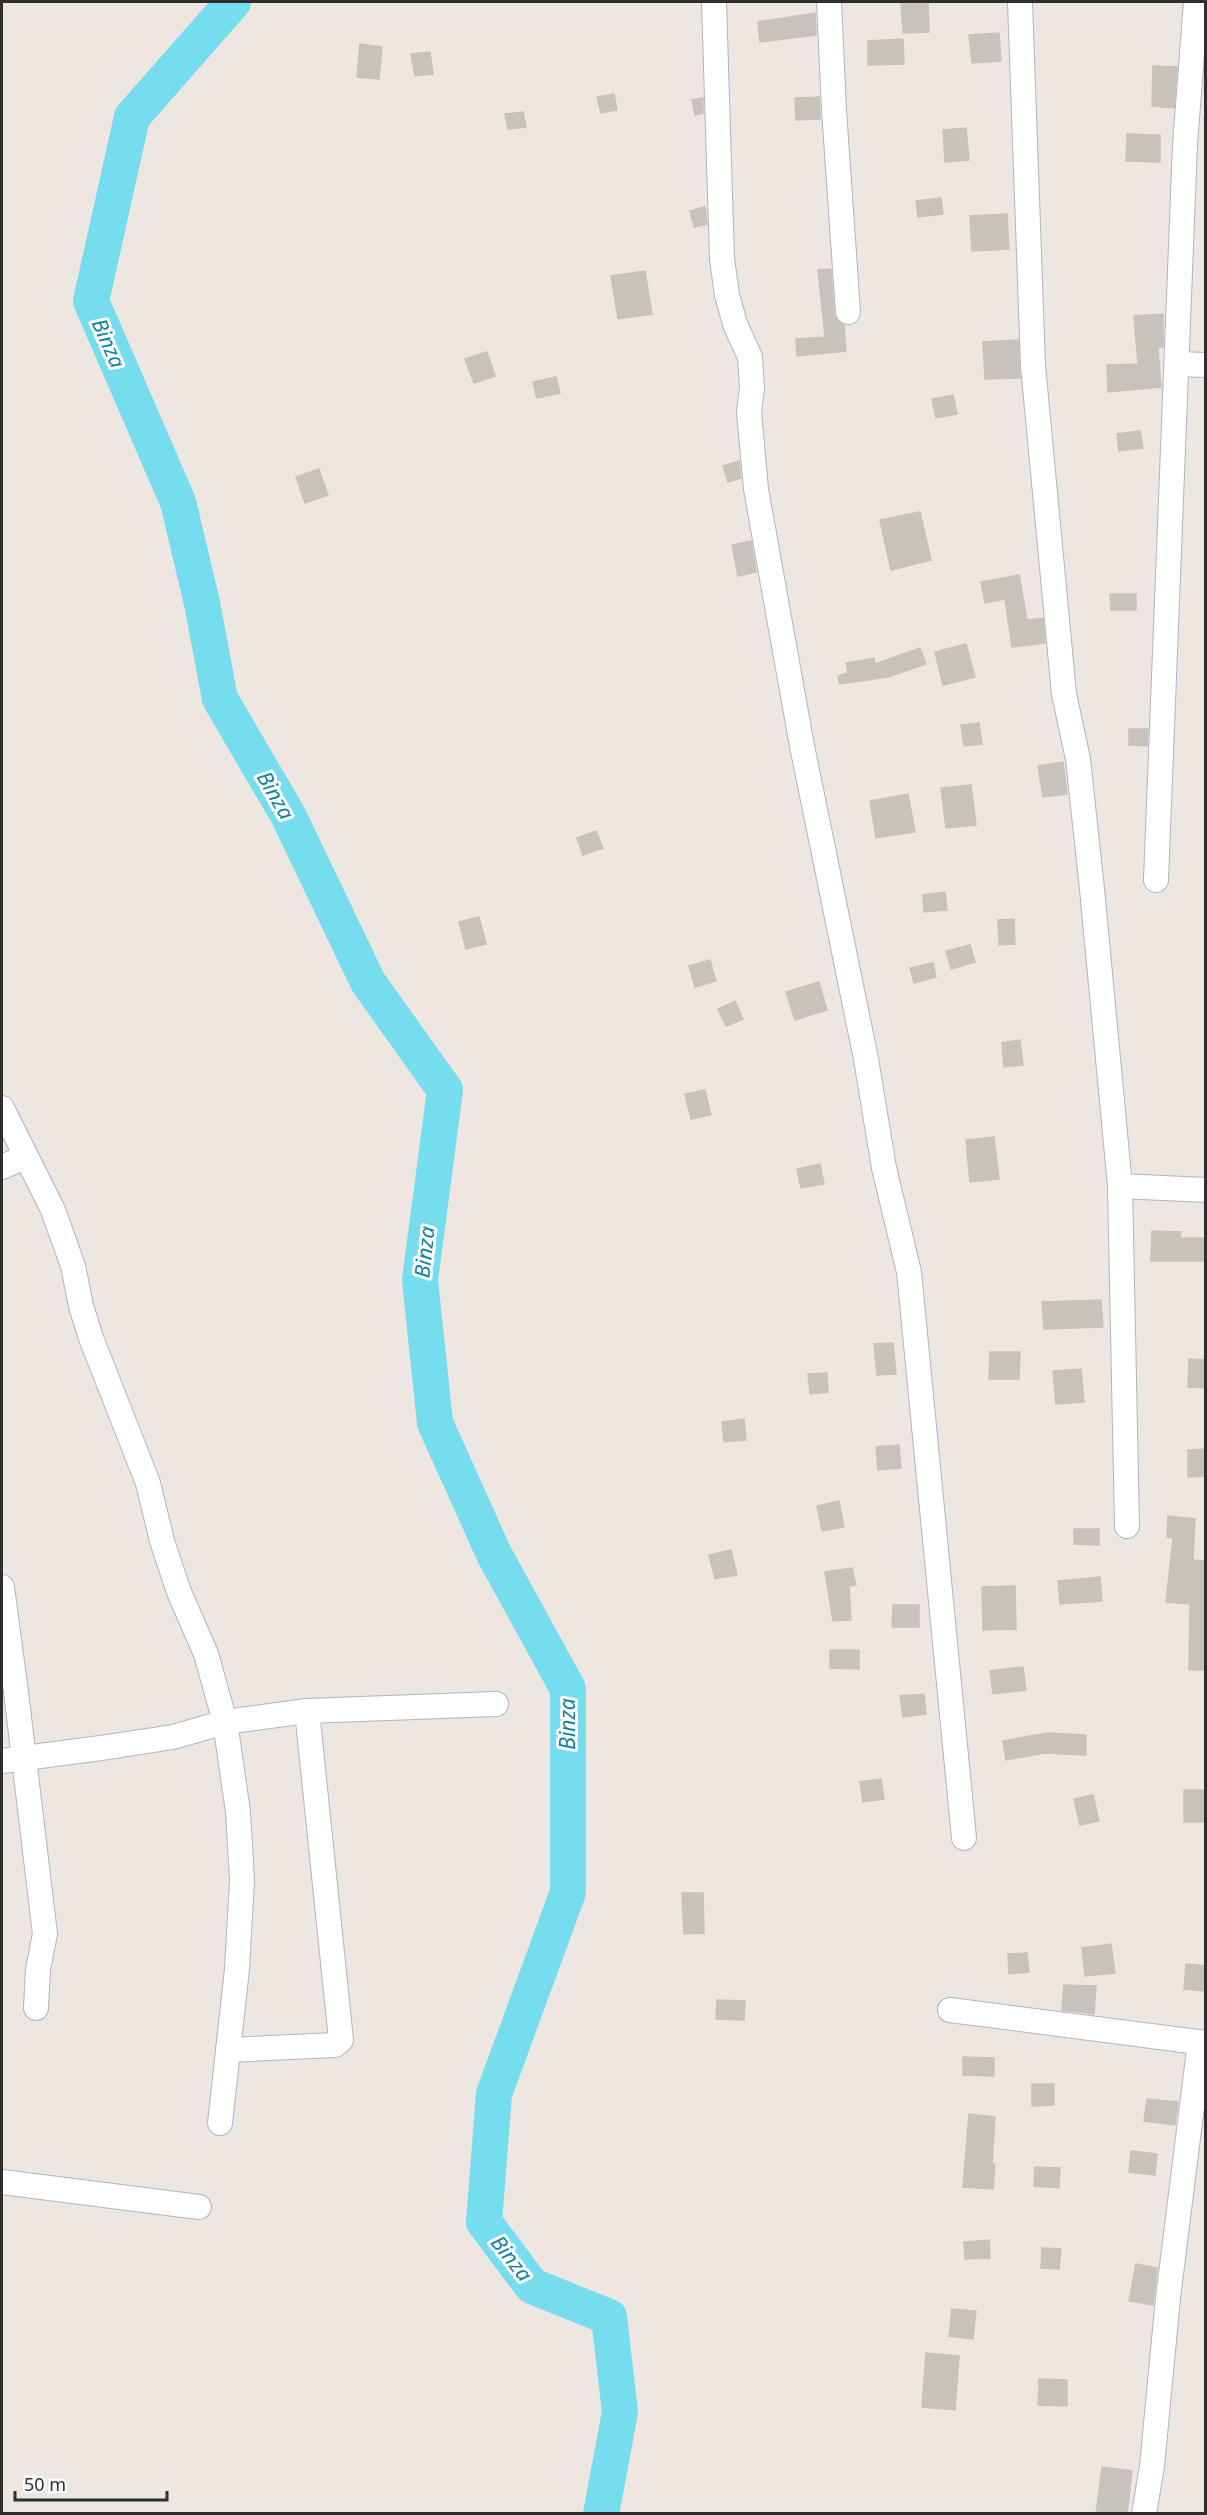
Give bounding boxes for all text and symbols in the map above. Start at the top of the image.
water label: Binza [86,314,132,372]
water label: Binza [251,766,301,824]
water label: Binza [407,1225,441,1279]
water label: Binza [553,1698,581,1750]
water label: Binza [485,2229,539,2287]
scale bar [15,2464,166,2502]
text: 50 m [24,2472,66,2496]

